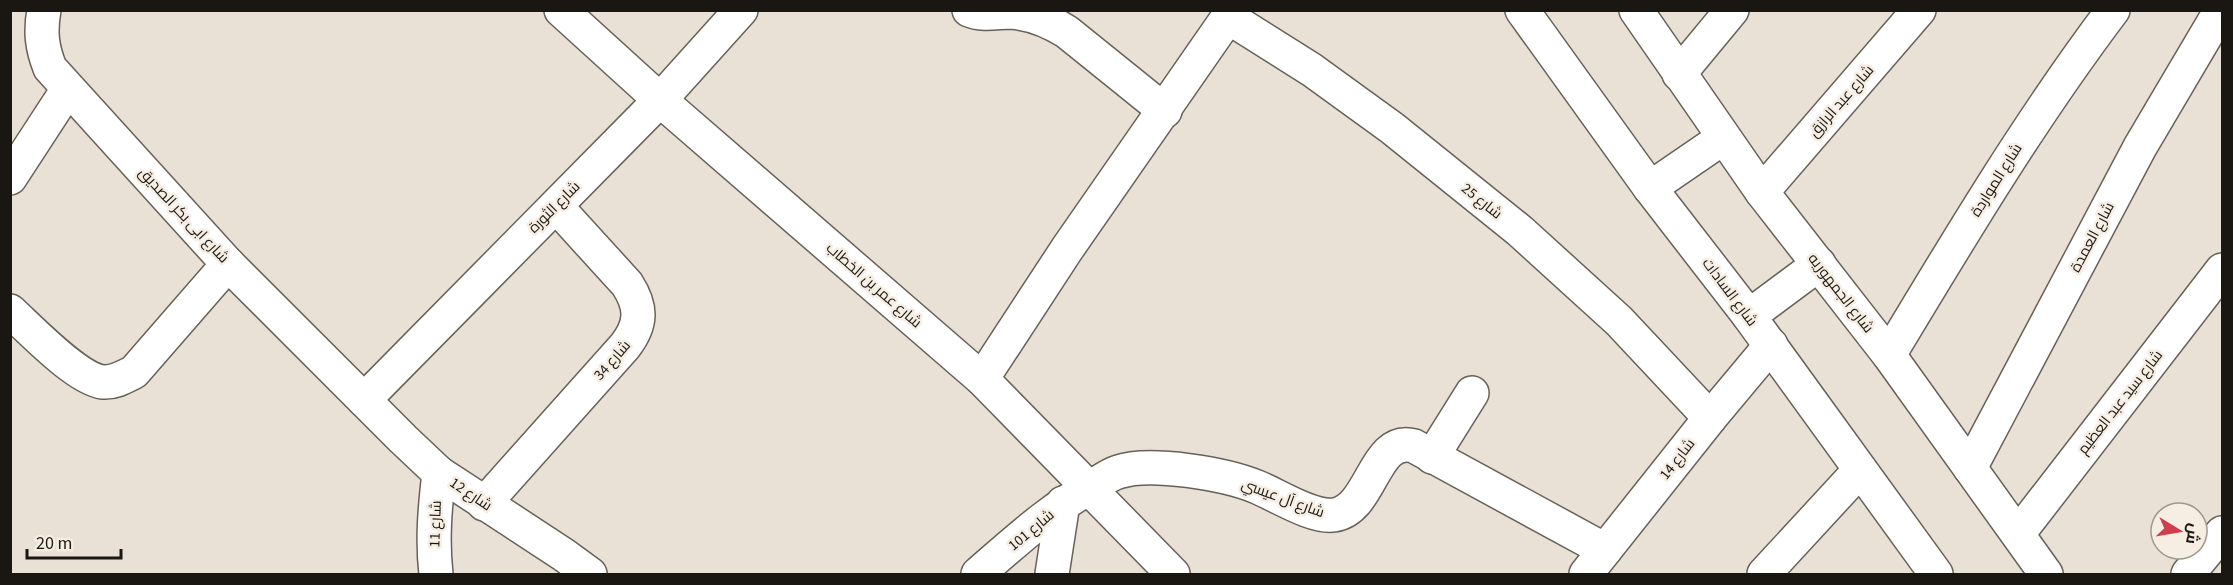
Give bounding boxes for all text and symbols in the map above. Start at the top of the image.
street label: شارع عبد الرازق [1804,60,1879,142]
street label: شارع المواردة [1966,140,2027,221]
street label: شارع ابى بكر الصديق [134,163,234,268]
street label: شارع الثورة [524,177,585,238]
street label: شارع 25 [1457,178,1507,224]
street label: شارع العمدة [2065,198,2120,276]
street label: شارع عمر بن الخطاب [821,238,926,333]
street label: شارع الجمهوريه [1803,249,1878,338]
street label: شارع السادات [1697,254,1762,331]
street label: شارع 34 [589,336,636,385]
street label: شارع سيد عبد العظيم [2073,346,2168,459]
street label: شارع 14 [1655,434,1700,484]
street label: شارع 12 [445,473,496,516]
street label: شارع آل عيسي [1238,474,1327,524]
street label: شارع 11 [424,500,447,548]
north arrow [2149,501,2209,561]
street label: شارع 101 [1004,505,1059,556]
text: ش [2180,521,2205,546]
scale bar [27,522,122,560]
text: 20 m [36,531,72,556]

